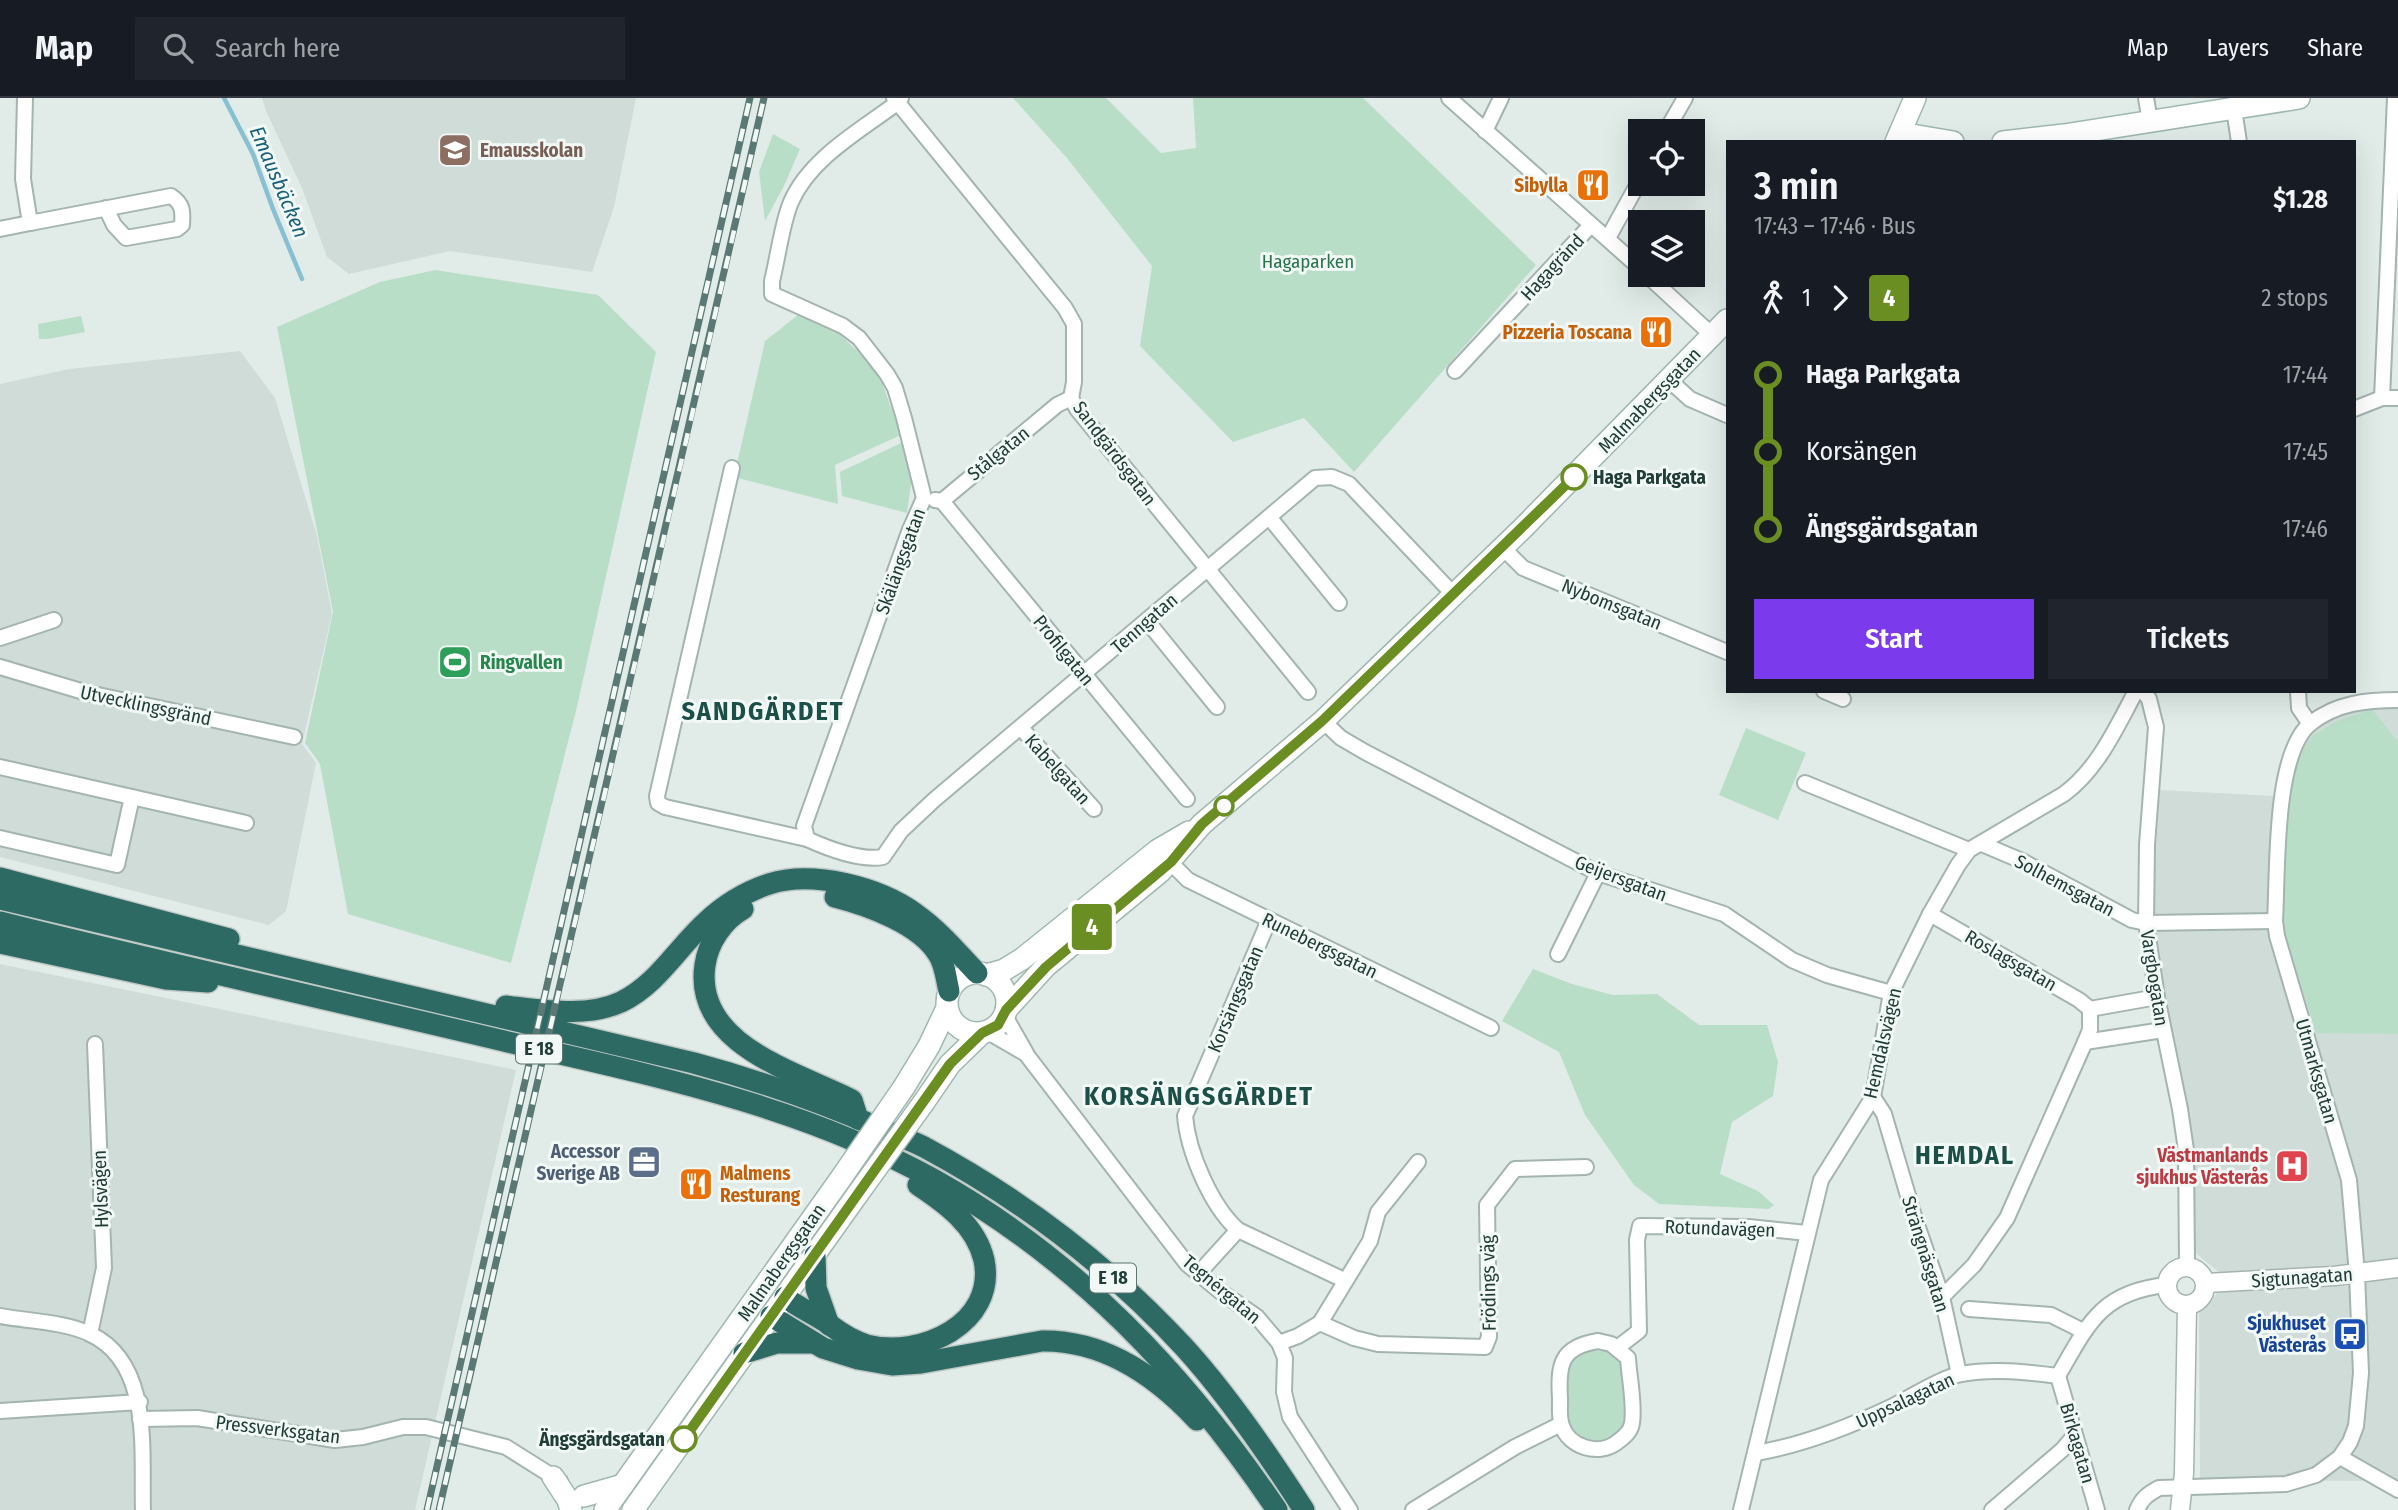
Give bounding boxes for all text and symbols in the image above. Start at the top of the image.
search box [135,17,625,80]
text: Map [35,28,93,68]
icon: search [159,29,197,67]
text: Search here [215,33,340,64]
text: Map [2127,34,2169,62]
text: Layers [2207,34,2269,62]
text: Share [2307,34,2363,62]
map controls [1628,119,1705,287]
button: locate [1628,119,1705,196]
water label: Emausbäcken [244,122,314,242]
school or university icon: Emausskolan [436,131,474,169]
place label: Emausskolan [480,139,583,162]
text: 3 min [1754,163,1839,209]
restaurant icon: Sibylla [1574,166,1612,204]
place label: Sibylla [1514,174,1568,197]
text: $1.28 [2273,184,2328,215]
button: layers [1628,210,1705,287]
text: 17:43 – 17:46 · Bus [1754,212,1916,240]
street label: Hagagränd [1516,229,1589,305]
park label: Hagaparken [1262,250,1354,273]
icon: walk [1754,279,1792,317]
icon: forward [1821,279,1859,317]
text: 1 [1802,284,1811,312]
text: 4 [1883,284,1895,312]
text: 2 stops [2261,284,2328,312]
restaurant icon: Pizzeria Toscana [1637,313,1675,351]
place label: Pizzeria Toscana [1502,321,1632,344]
street label: Malmabergsgatan [1593,343,1705,458]
text: Haga Parkgata [1806,359,1960,390]
text: 17:44 [2283,361,2328,389]
street label: Sandgärdsgatan [1068,397,1161,510]
street label: Stålgatan [963,422,1034,485]
text: Korsängen [1806,436,1918,467]
text: 17:45 [2283,438,2328,466]
marker: Haga Parkgata [1561,464,1587,490]
place label: Haga Parkgata [1593,466,1706,489]
street label: Skälängsgatan [871,505,930,618]
text: Ängsgärdsgatan [1806,513,1978,544]
text: 17:46 [2282,515,2328,543]
street label: Nybomsgatan [1558,574,1665,635]
street label: Tenngatan [1106,588,1182,658]
button: Start [1754,599,2034,679]
button: Tickets [2048,599,2328,679]
street label: Profilgatan [1028,610,1099,690]
sports icon: Ringvallen [436,643,474,681]
place label: Ringvallen [480,651,563,674]
street label: Utvecklingsgränd [78,680,213,731]
district label: SANDGÄRDET [681,696,845,727]
street label: Kabelgatan [1020,729,1095,809]
unlabelled marker [1214,796,1234,816]
street label: Geijersgatan [1571,850,1670,907]
street label: Solhemsgatan [2011,850,2119,921]
line badge: 4 [1069,904,1115,950]
street label: Runebergsgatan [1258,908,1381,983]
text: 4 [1086,913,1098,941]
street label: Roslagsgatan [1961,925,2061,996]
street label: Vargbogatan [2136,928,2173,1028]
street label: Korsängsgatan [1203,942,1268,1056]
street label: Hemdalsvägen [1859,985,1906,1101]
street label: Utmarksgatan [2291,1016,2342,1126]
road number: E 18 [516,1034,562,1064]
district label: KORSÄNGSGÄRDET [1084,1081,1314,1112]
place label: Accessor Sverige AB [536,1140,621,1185]
district label: HEMDAL [1915,1140,2015,1171]
office icon: Accessor Sverige AB [625,1143,663,1181]
place label: Västmanlands sjukhus Västerås [2136,1144,2269,1189]
hospital icon: Västmanlands sjukhus Västerås [2273,1147,2311,1185]
street label: Hylsvägen [88,1150,113,1228]
place label: Malmens Resturang [720,1162,801,1207]
restaurant icon: Malmens Resturang [677,1165,715,1203]
street label: Strängnäsgatan [1897,1193,1954,1315]
street label: Malmabergsgatan [733,1199,830,1325]
street label: Rotundavägen [1664,1215,1776,1242]
street label: Frödings väg [1476,1235,1501,1331]
street label: Tegnérgatan [1178,1250,1266,1329]
street label: Sigtunagatan [2250,1262,2354,1293]
road number: E 18 [1090,1264,1136,1293]
place label: Sjukhuset Västerås [2247,1312,2327,1357]
bus stop icon: Sjukhuset Västerås [2331,1315,2369,1353]
street label: Uppsalagatan [1852,1368,1958,1433]
street label: Birkagatan [2055,1400,2100,1486]
street label: Pressverksgatan [214,1410,342,1449]
marker: Ängsgärdsgatan [671,1426,697,1452]
place label: Ängsgärdsgatan [538,1427,665,1451]

